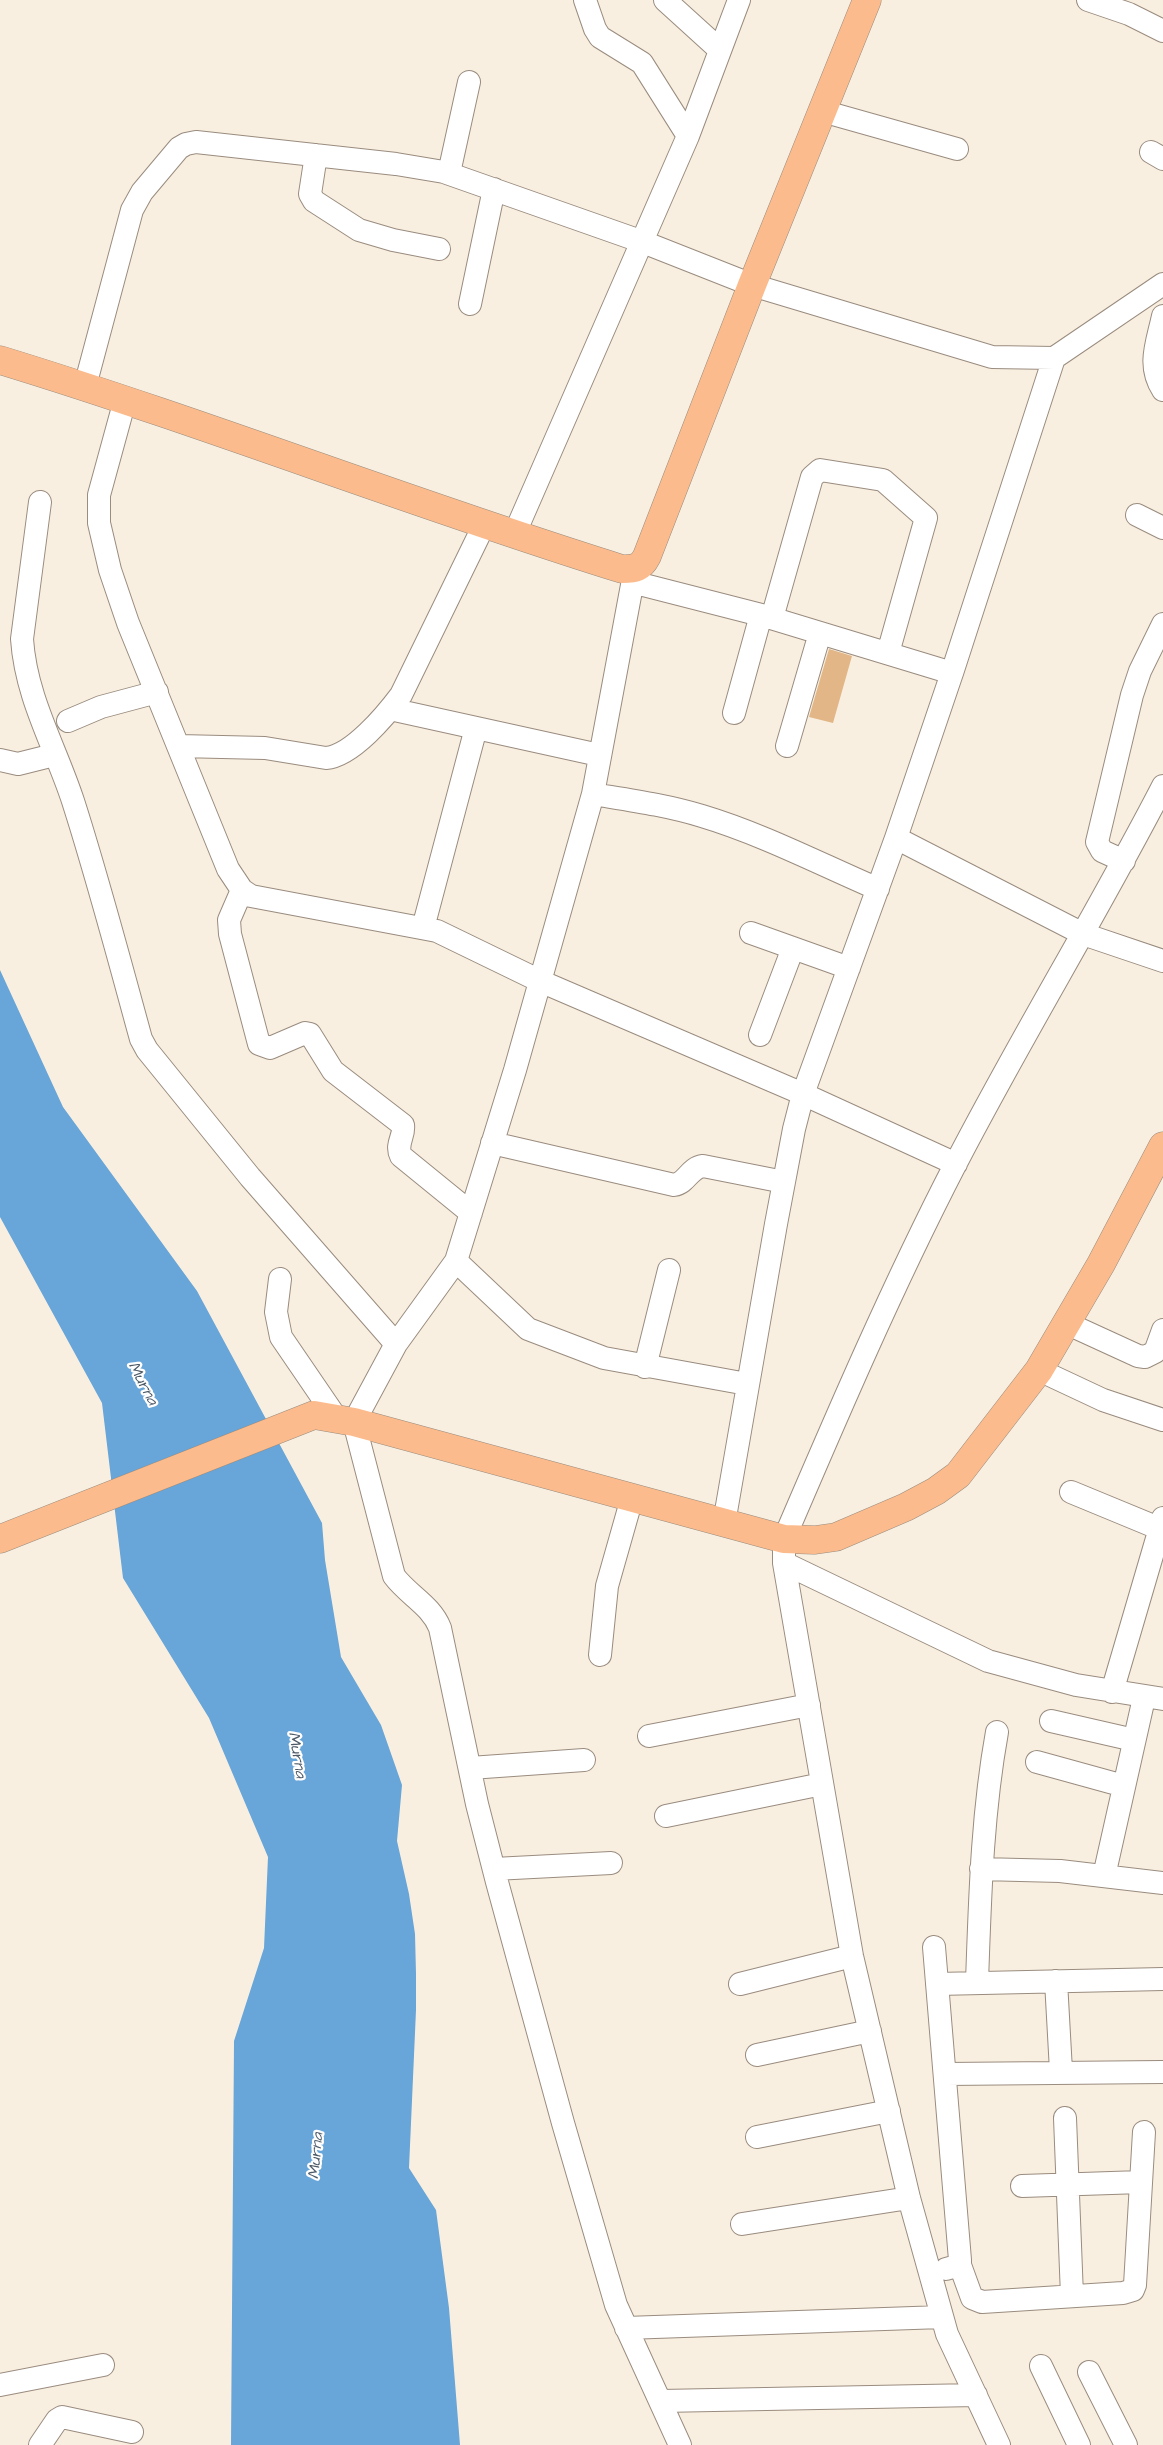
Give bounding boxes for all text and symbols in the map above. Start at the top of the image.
water label: Murna [123,1359,161,1409]
water label: Murna [283,1731,309,1779]
water label: Murna [305,2132,329,2180]

